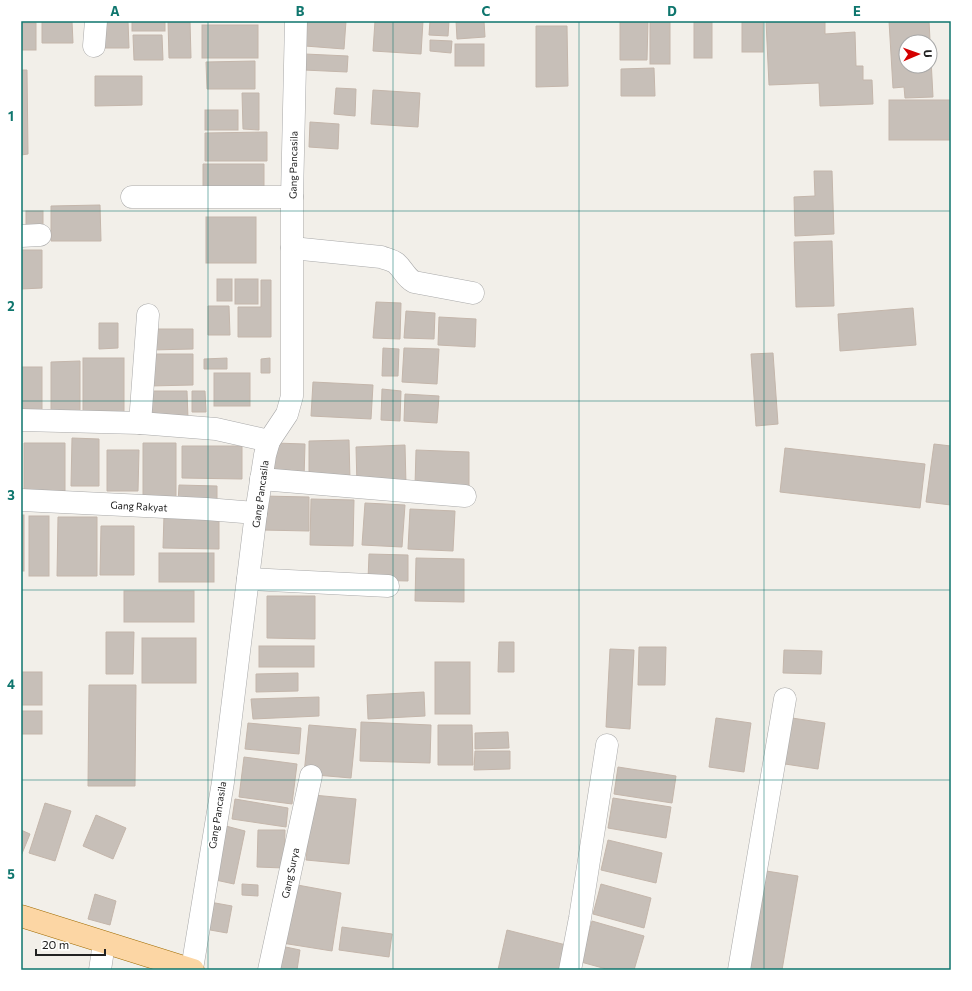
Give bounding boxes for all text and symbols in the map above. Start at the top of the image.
text: A [110,3,120,19]
text: B [296,3,305,19]
text: C [482,3,491,19]
text: D [667,3,677,19]
text: E [853,3,861,19]
north arrow [898,34,938,74]
text: U [922,49,935,58]
text: 1 [8,108,14,124]
street label: Gang Pancasila [286,131,300,199]
text: 2 [7,298,15,314]
street label: Gang Pancasila [249,460,271,528]
text: 3 [7,487,15,503]
street label: Gang Rakyat [110,499,168,513]
text: 4 [7,676,15,692]
street label: Gang Pancasila [206,781,228,849]
street label: Gang Surya [279,847,301,899]
text: 5 [7,866,15,882]
scale bar [36,931,105,957]
text: 20 m [42,937,69,951]

